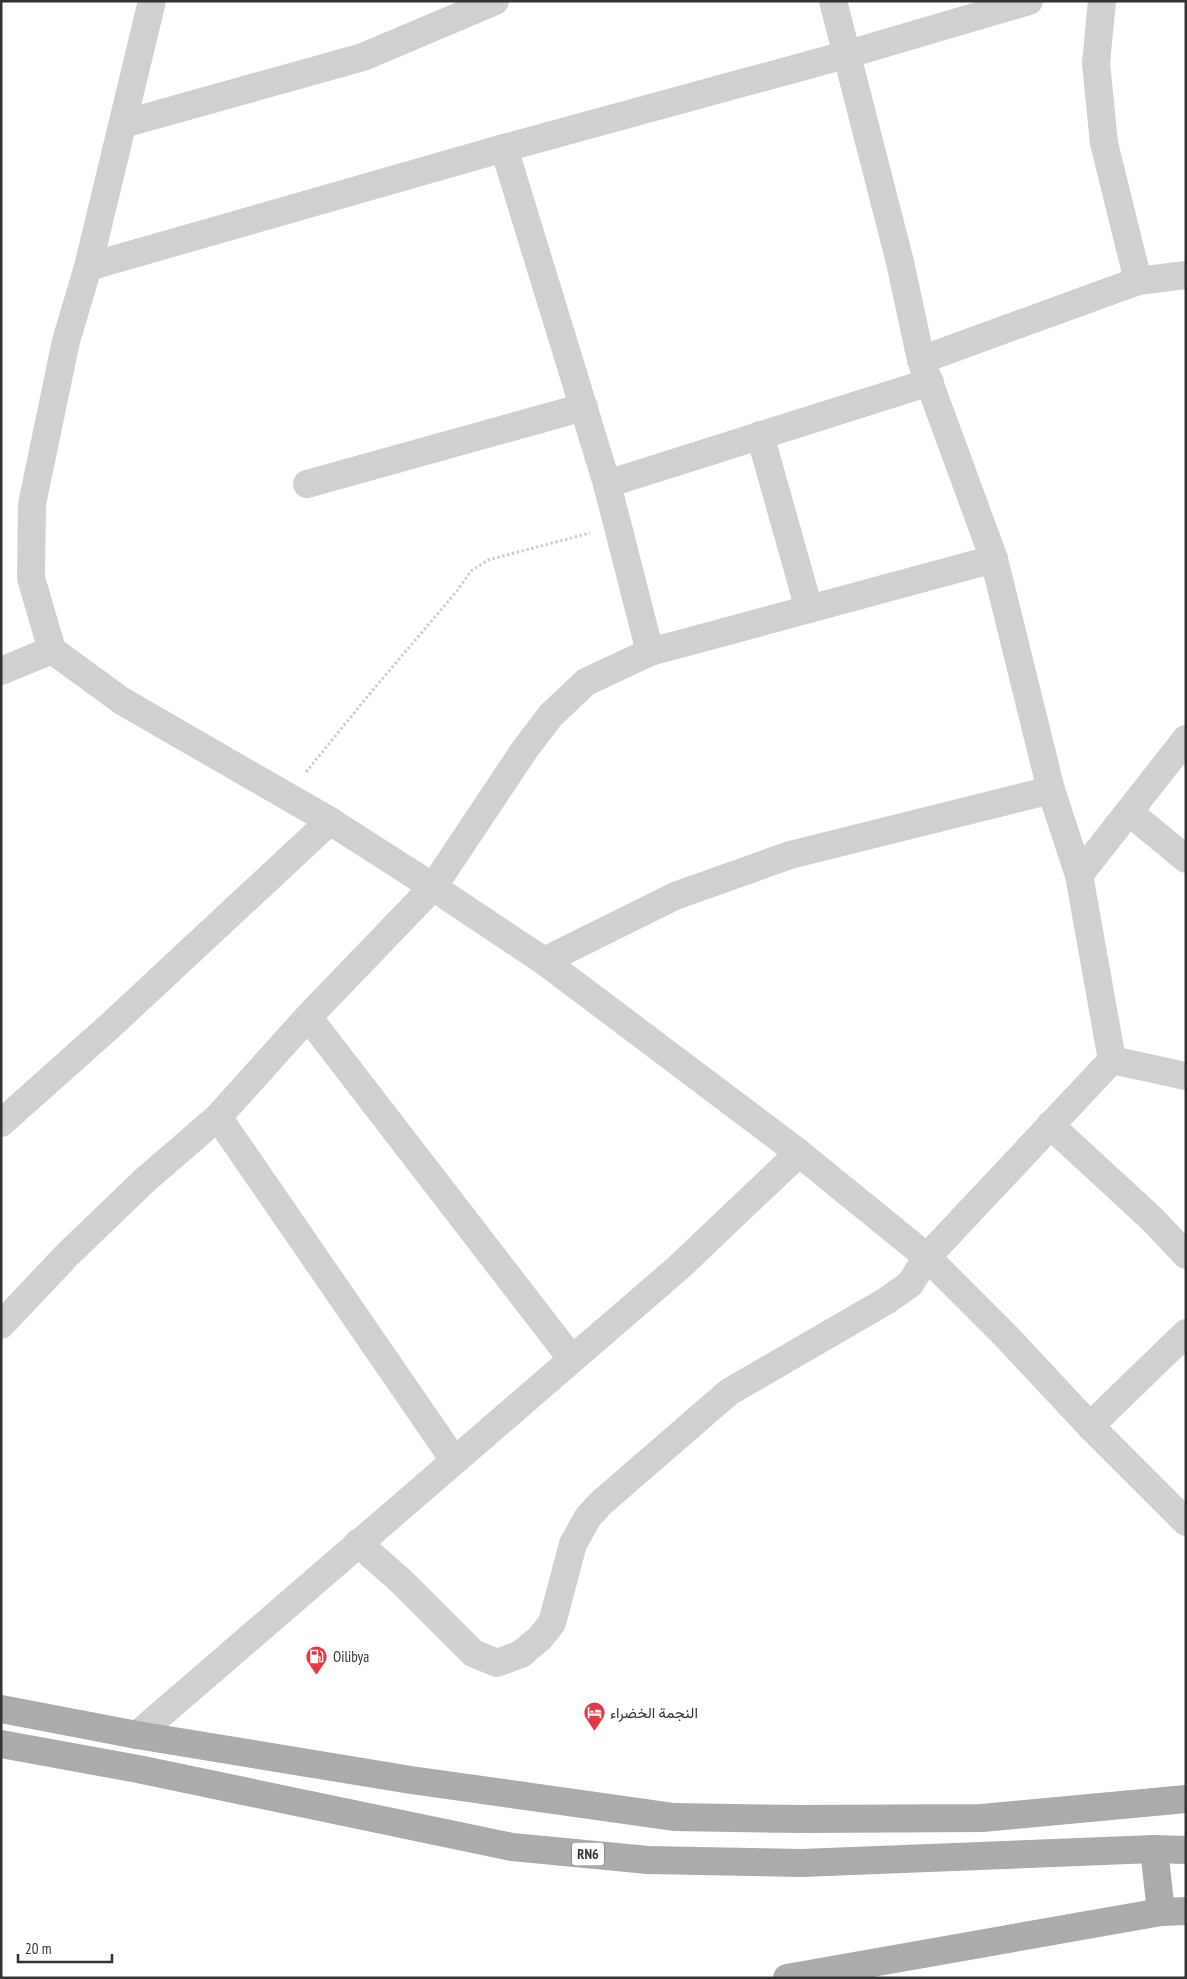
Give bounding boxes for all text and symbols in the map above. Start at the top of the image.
fuel station icon: Oilibya [305,1644,329,1675]
place label: Oilibya [333,1647,369,1666]
hotel icon: النجمة الخضراء [582,1700,606,1731]
place label: النجمة الخضراء [610,1703,698,1722]
road number: RN6 [572,1842,604,1866]
scale bar [18,1932,111,1964]
text: 20 m [25,1939,51,1958]

